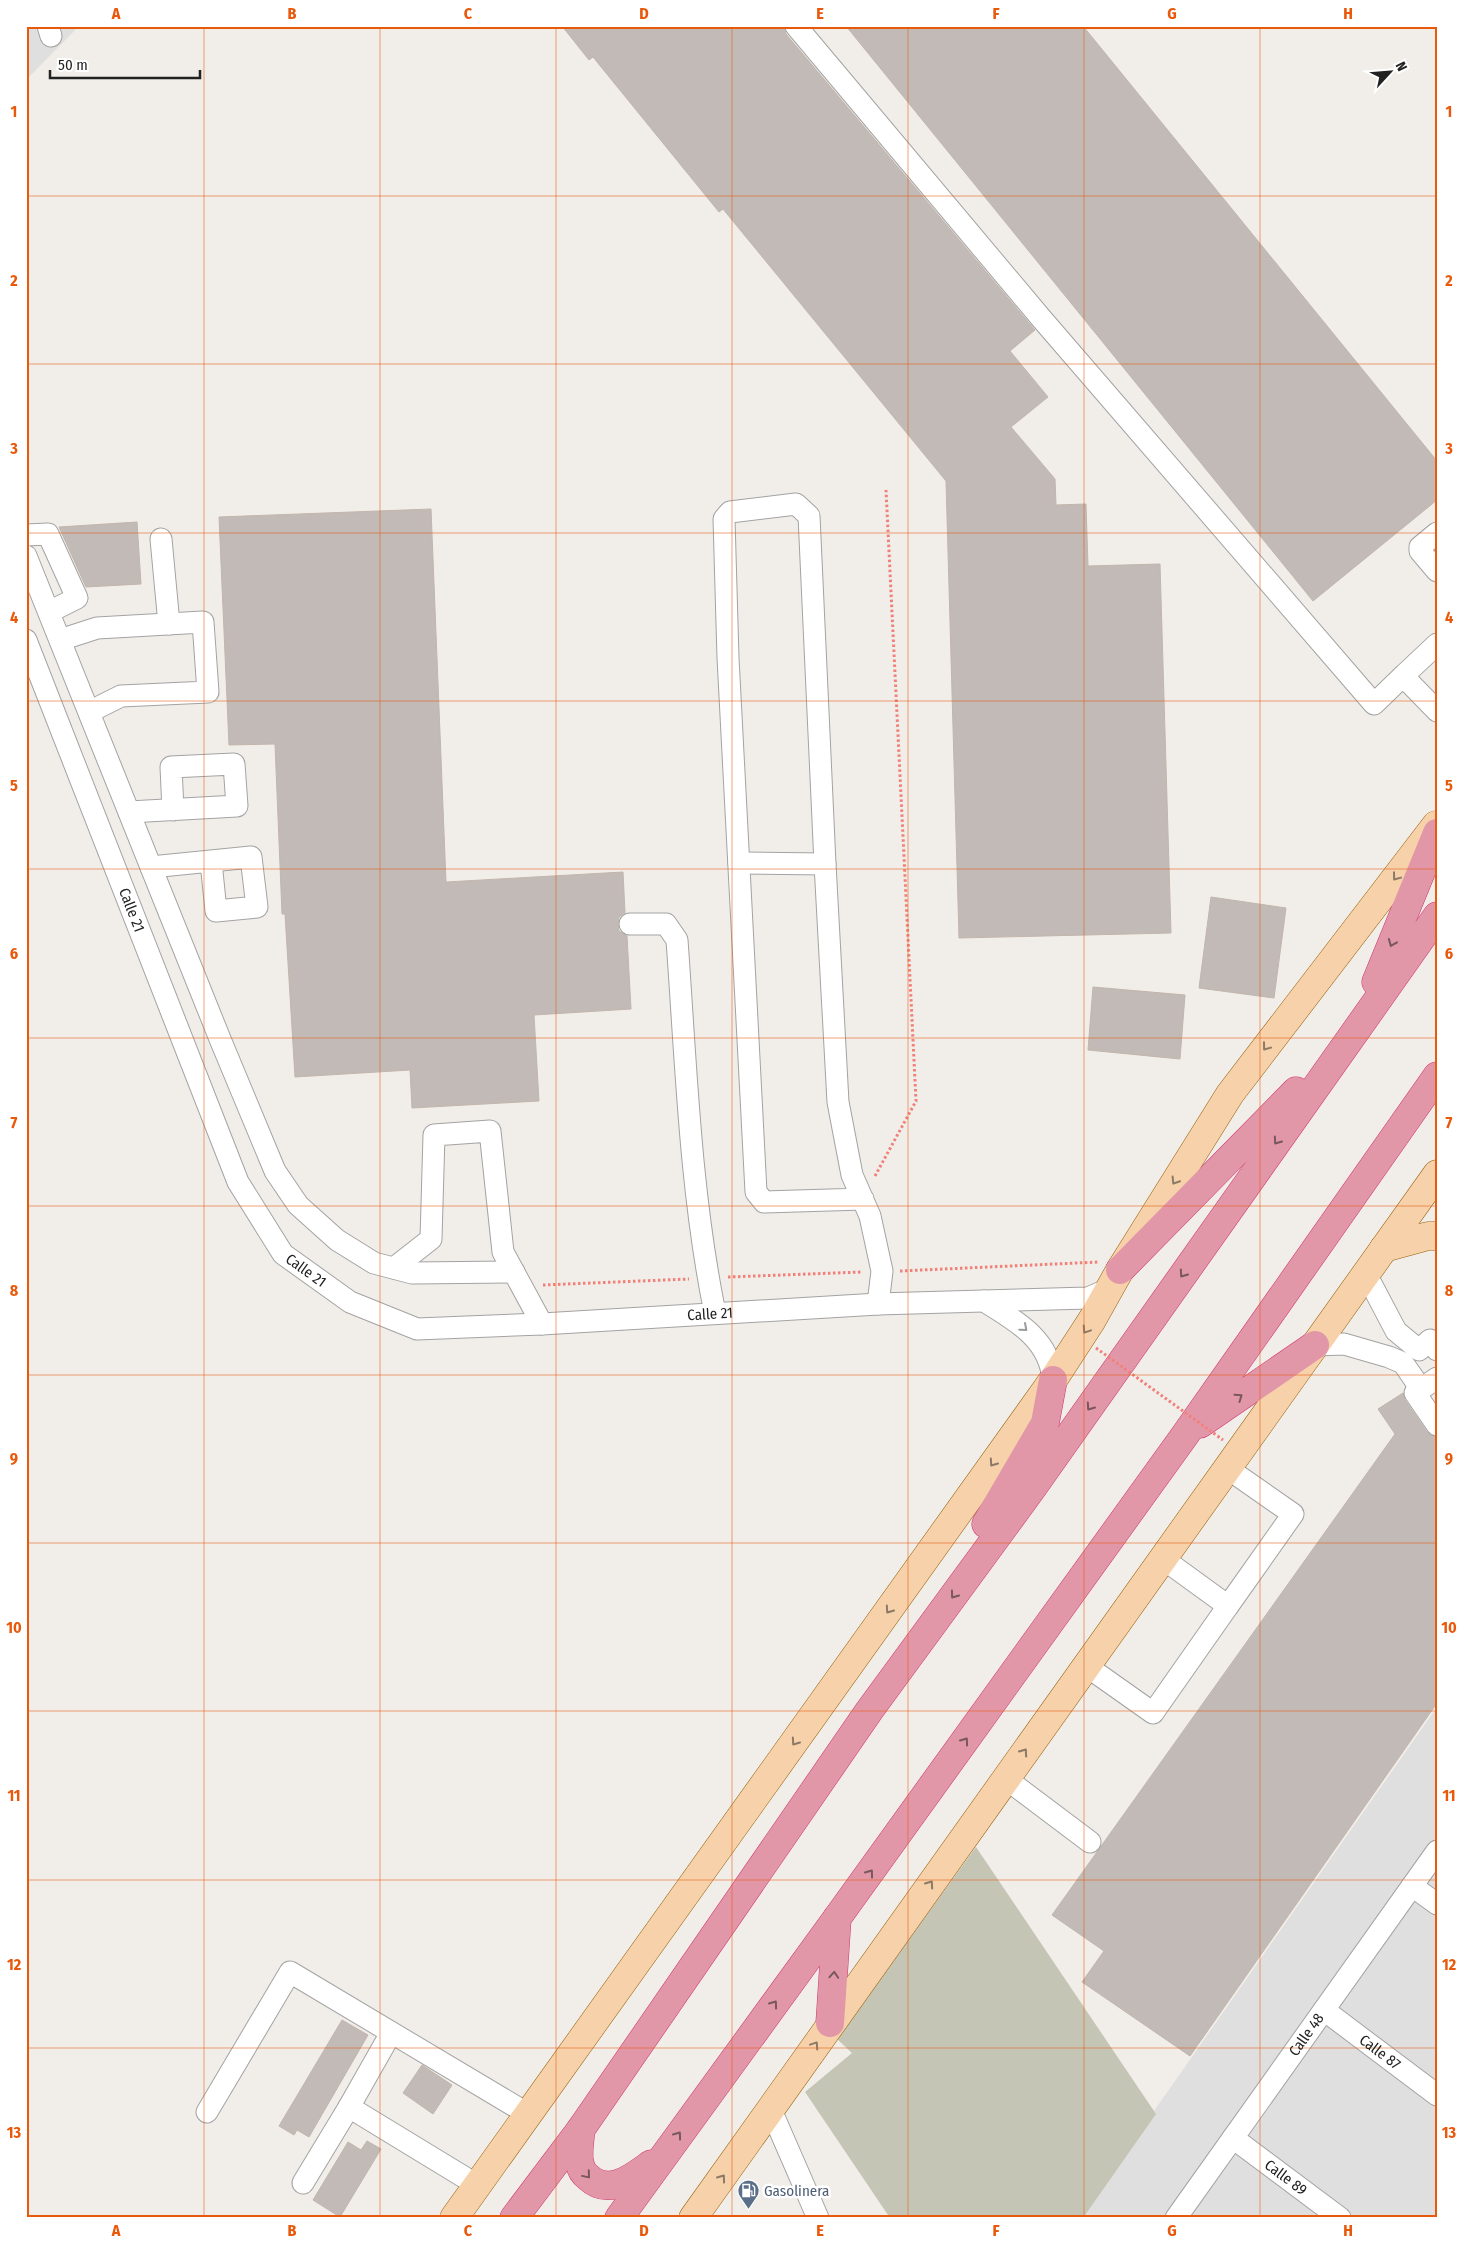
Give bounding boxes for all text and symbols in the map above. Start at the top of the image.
text: A [111,4,121,23]
text: B [288,4,297,23]
text: C [464,4,473,23]
text: D [639,4,649,23]
text: E [816,4,824,23]
text: F [992,4,1000,23]
text: G [1167,4,1177,23]
text: H [1343,4,1353,23]
scale bar [50,48,200,80]
north arrow [1366,48,1416,98]
text: 50 m [58,56,88,74]
text: N [1392,59,1411,74]
text: 1 [11,102,17,121]
text: 1 [1446,102,1452,121]
text: 2 [9,271,18,290]
text: 2 [1444,271,1453,290]
text: 3 [9,439,18,458]
text: 3 [1444,439,1453,458]
text: 4 [10,608,18,627]
text: 4 [1445,608,1453,627]
text: 5 [10,776,18,795]
text: 5 [1445,776,1453,795]
one-way arrow [1393,871,1402,880]
street label: Calle 21 [115,886,148,935]
one-way arrow [1388,938,1399,947]
text: 6 [10,944,18,963]
text: 6 [1445,944,1453,963]
one-way arrow [1264,1041,1272,1050]
text: 7 [11,1113,18,1132]
text: 7 [1446,1113,1453,1132]
one-way arrow [1274,1135,1283,1145]
one-way arrow [1172,1176,1182,1185]
street label: Calle 21 [282,1250,330,1291]
one-way arrow [1180,1268,1189,1278]
text: 8 [10,1281,19,1300]
text: 8 [1445,1281,1454,1300]
street label: Calle 21 [687,1304,733,1324]
one-way arrow [1019,1322,1028,1331]
one-way arrow [1083,1324,1092,1334]
one-way arrow [1233,1394,1243,1403]
one-way arrow [1087,1401,1096,1411]
text: 9 [10,1449,18,1468]
text: 9 [1445,1449,1453,1468]
one-way arrow [990,1458,999,1467]
one-way arrow [951,1589,960,1599]
one-way arrow [886,1604,895,1614]
text: 10 [6,1618,22,1637]
text: 10 [1441,1618,1457,1637]
one-way arrow [791,1737,801,1746]
one-way arrow [959,1737,968,1747]
one-way arrow [1018,1748,1027,1758]
text: 11 [7,1786,21,1805]
text: 11 [1442,1786,1456,1805]
one-way arrow [864,1869,873,1879]
one-way arrow [924,1881,932,1890]
text: 12 [7,1955,22,1974]
text: 12 [1442,1955,1457,1974]
one-way arrow [828,1971,839,1979]
one-way arrow [768,2001,777,2010]
street label: Calle 48 [1285,2010,1328,2060]
street label: Calle 87 [1356,2031,1404,2073]
one-way arrow [809,2042,818,2051]
text: 13 [7,2123,22,2142]
text: 13 [1442,2123,1457,2142]
one-way arrow [672,2132,680,2141]
street label: Calle 89 [1261,2156,1311,2199]
one-way arrow [581,2169,590,2178]
one-way arrow [716,2174,725,2184]
fuel station icon: Gasolinera [736,2179,760,2210]
place label: Gasolinera [764,2182,829,2200]
text: A [111,2221,121,2240]
text: B [288,2221,297,2240]
text: C [464,2221,473,2240]
text: D [639,2221,649,2240]
text: E [816,2221,824,2240]
text: F [992,2221,1000,2240]
text: G [1167,2221,1177,2240]
text: H [1343,2221,1353,2240]

